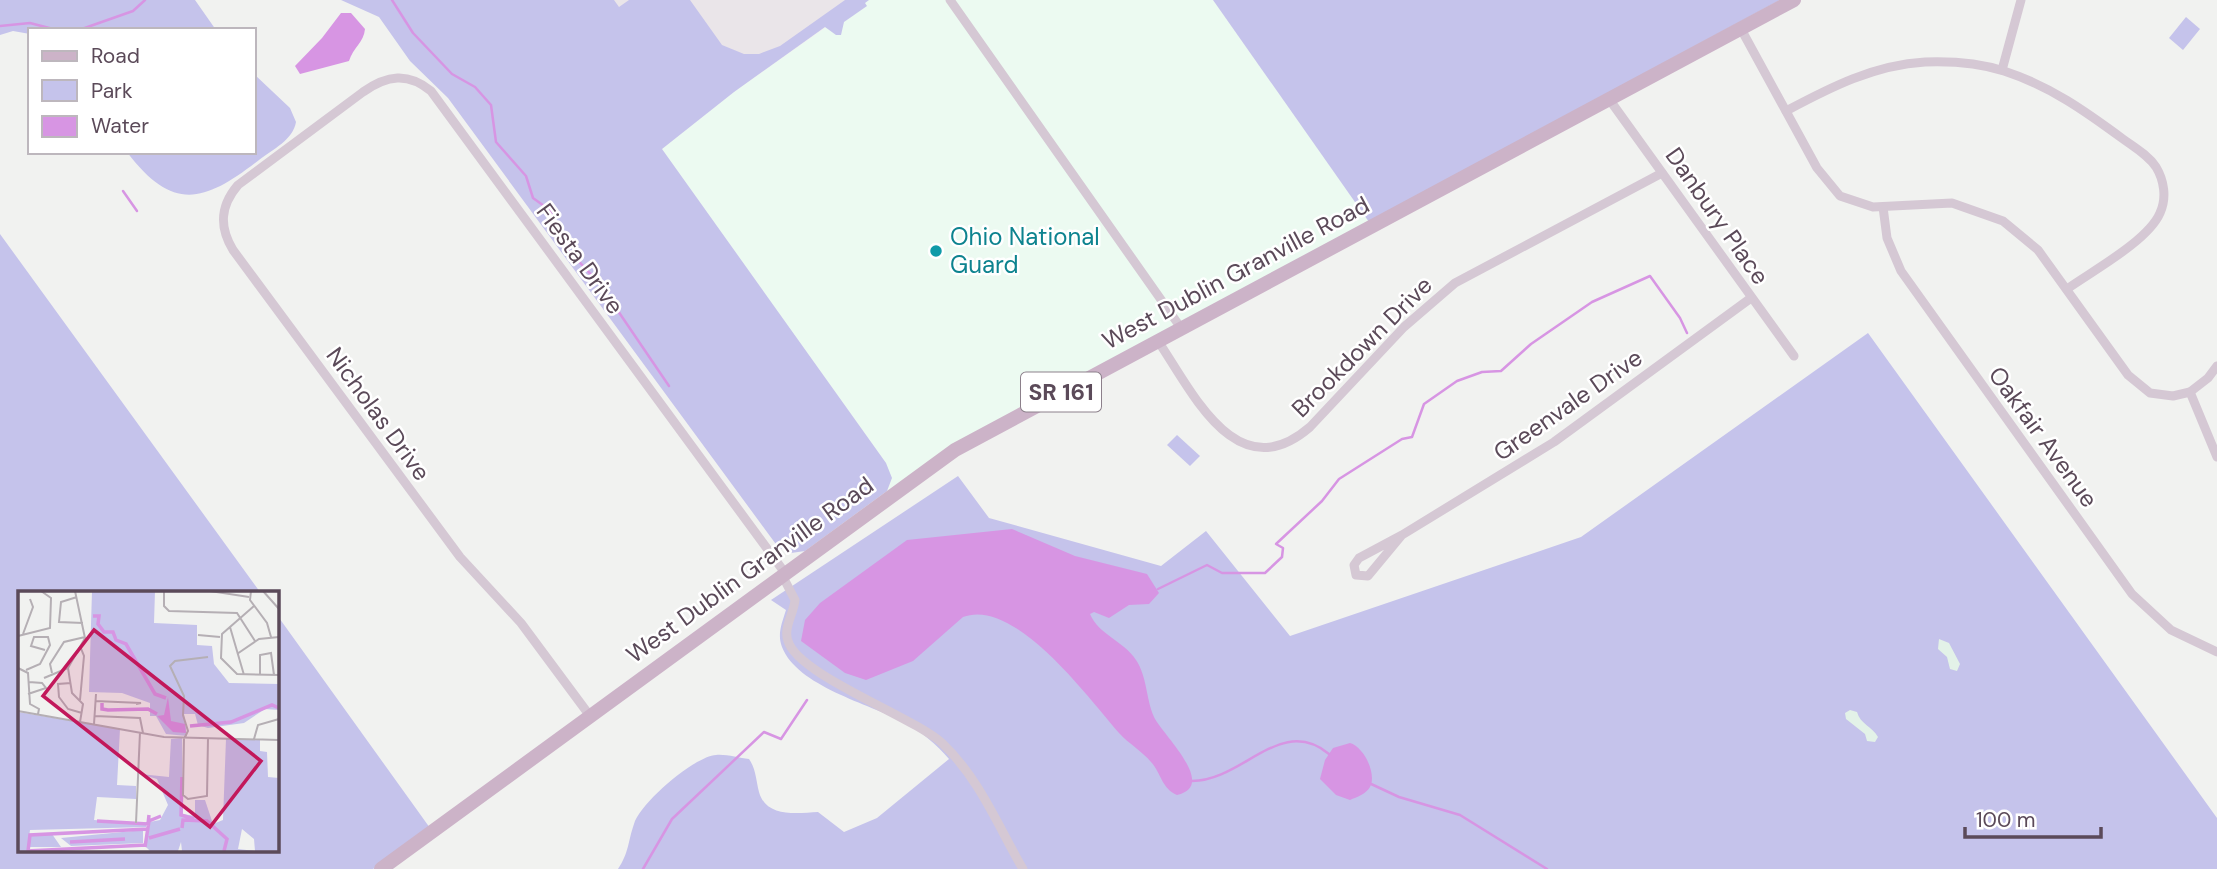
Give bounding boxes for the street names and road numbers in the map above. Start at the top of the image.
street label: Danbury Place [1659,141,1776,290]
street label: West Dublin Granville Road [1097,189,1375,356]
street label: Fiesta Drive [530,197,631,320]
street label: Brookdown Drive [1285,270,1439,424]
street label: Nicholas Drive [319,341,437,487]
street label: Greenvale Drive [1487,342,1648,467]
street label: Oakfair Avenue [1982,360,2105,513]
road number: SR 161 [1021,372,1101,412]
street label: West Dublin Granville Road [620,469,879,670]

